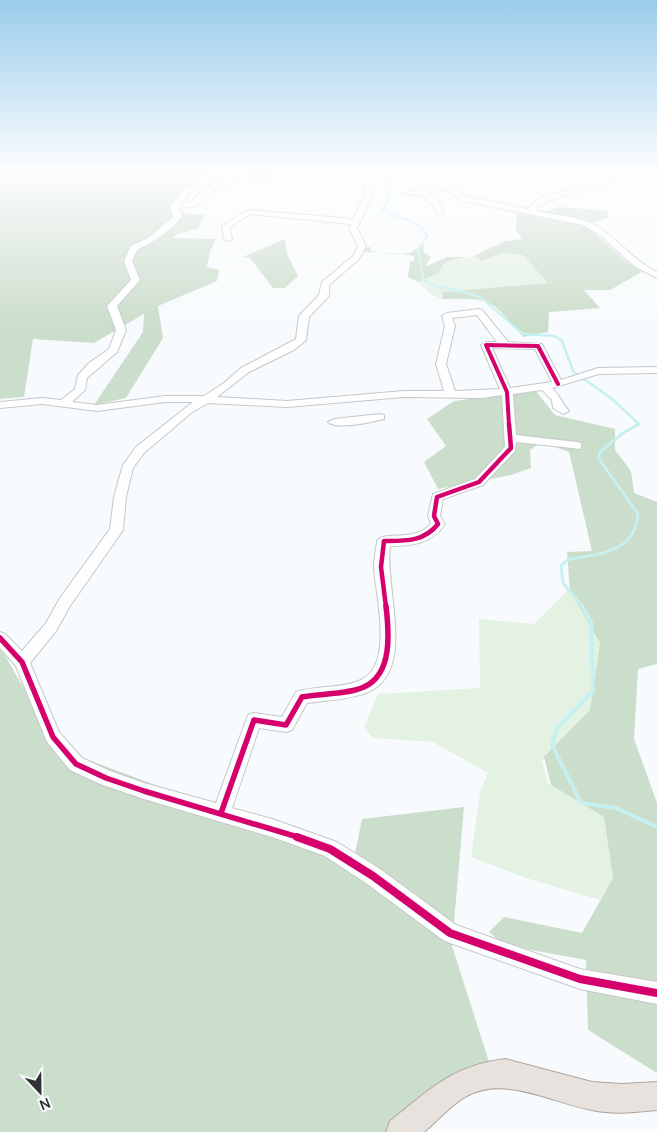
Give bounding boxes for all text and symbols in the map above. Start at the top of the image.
north arrow [15,1067,65,1117]
text: N [37,1094,53,1115]

